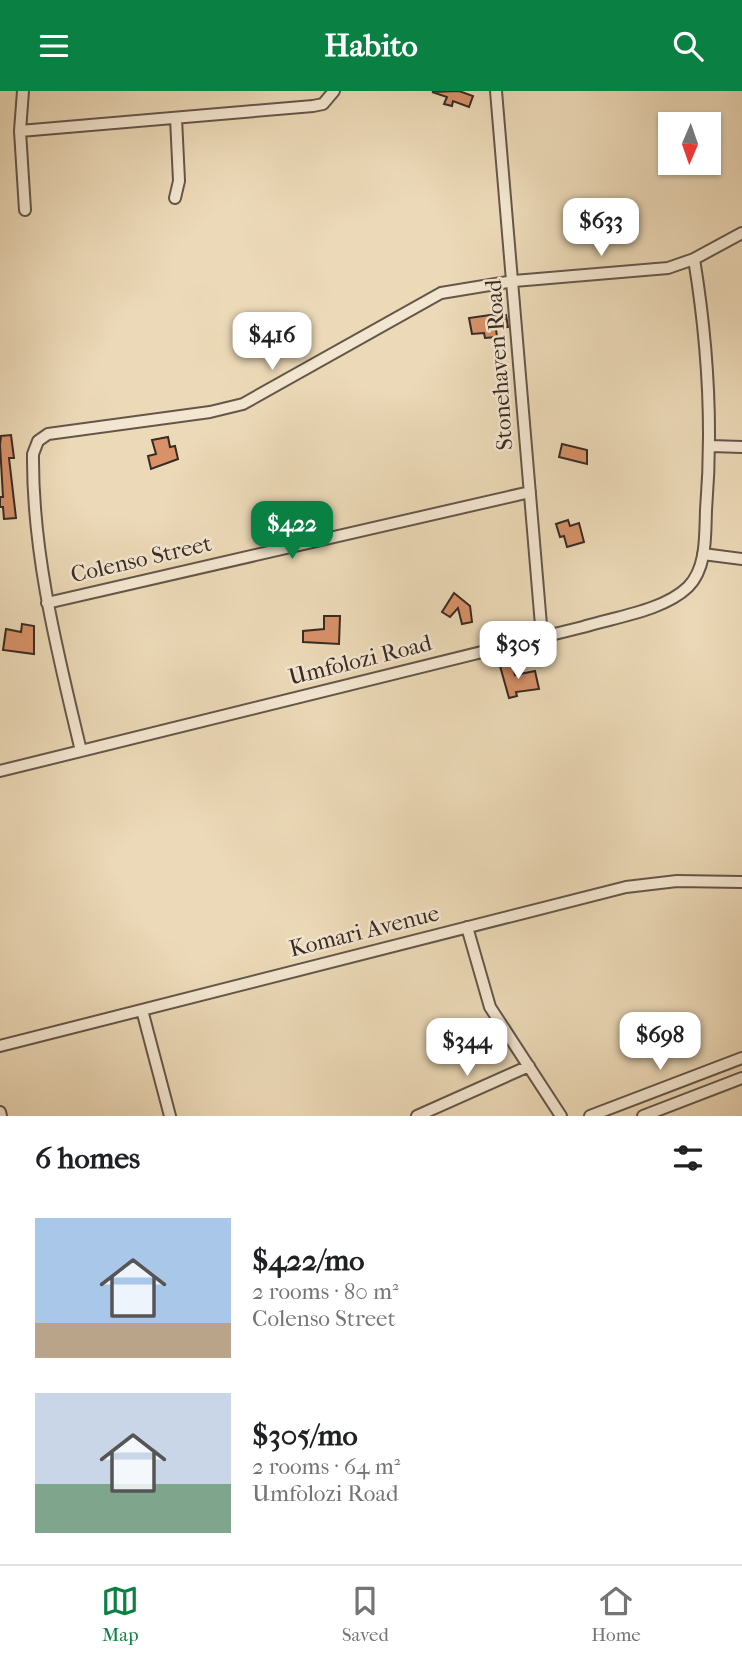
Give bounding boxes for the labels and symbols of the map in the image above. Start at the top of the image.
north arrow [658,112,721,175]
pin: $633 [560,199,642,258]
street label: Stonehaven Road [480,278,518,451]
pin: $416 [231,313,313,372]
pin: $422 [251,501,333,561]
street label: Colenso Street [68,530,214,588]
pin: $305 [477,621,559,681]
street label: Umfolozi Road [286,629,435,691]
street label: Komari Avenue [286,899,442,963]
pin: $698 [619,1013,701,1072]
pin: $344 [426,1019,508,1078]

